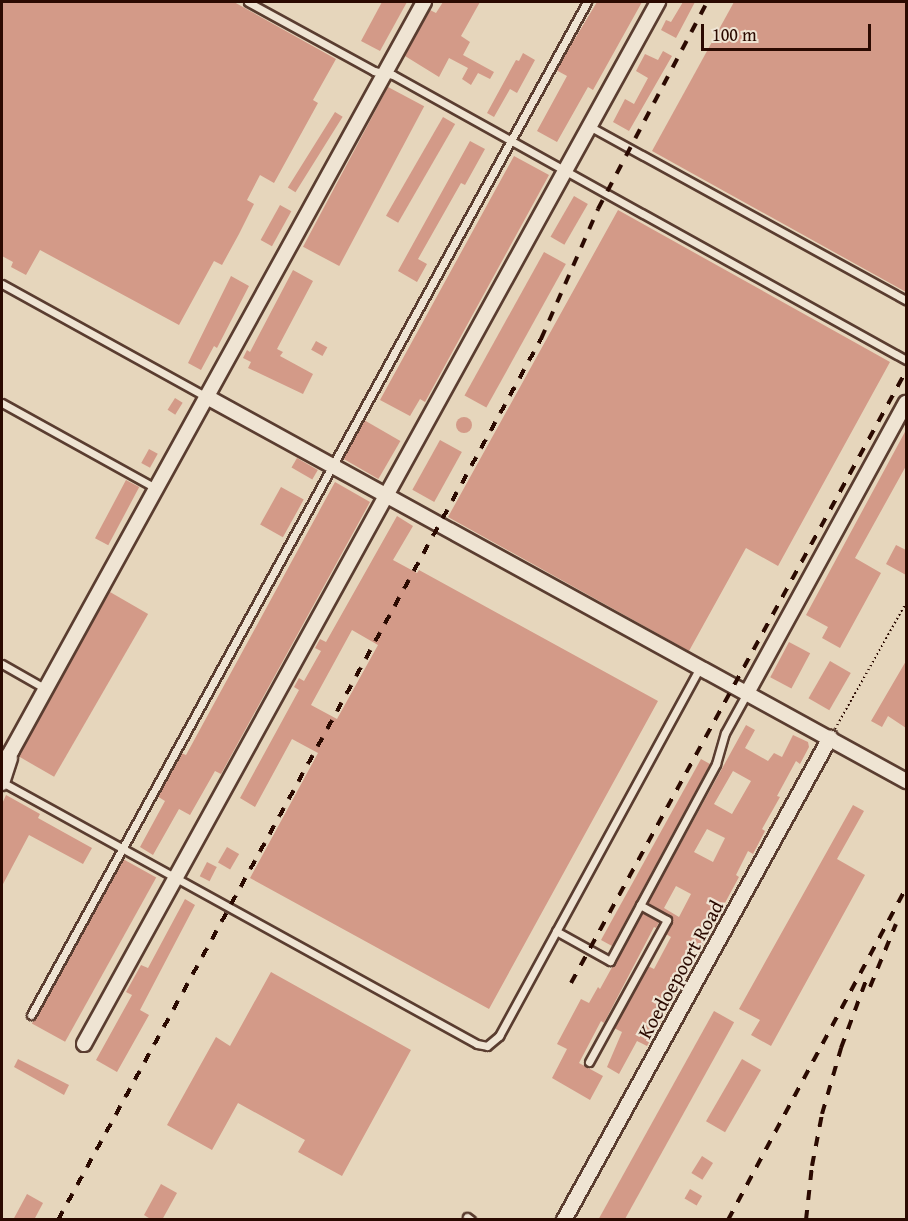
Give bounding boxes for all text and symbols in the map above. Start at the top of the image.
scale bar [704,12,874,50]
text: 100 m [712,21,757,48]
street label: Koedoepoort Road [632,896,728,1042]

